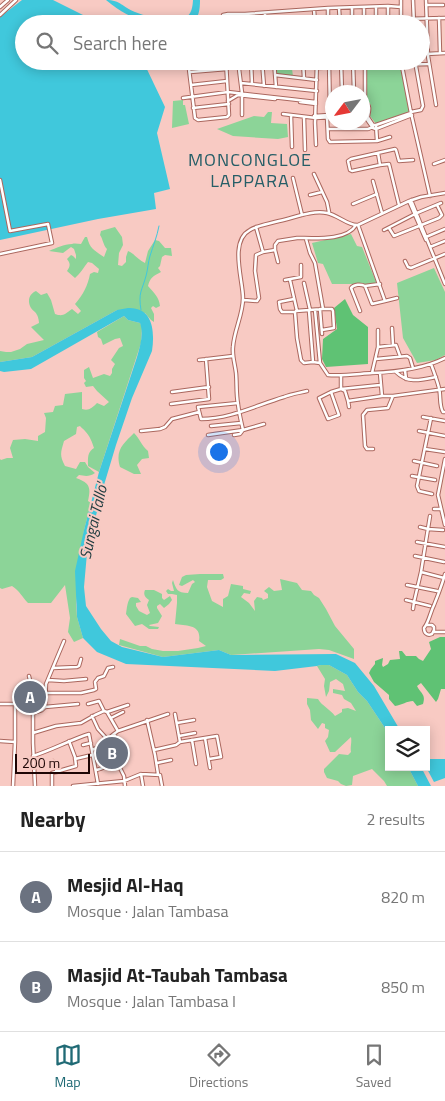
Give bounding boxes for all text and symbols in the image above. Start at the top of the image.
search box [15,15,430,70]
text: Search here [73,28,167,57]
icon: search [33,29,61,57]
north arrow [325,85,370,130]
district label: MONCONGLOE LAPPARA [188,146,312,194]
your location [206,439,232,465]
water label: Sungai Tallo' [73,478,114,561]
pin: A [14,678,46,716]
map controls [385,726,430,771]
button: layers [385,726,430,771]
pin: B [96,734,128,772]
scale bar [15,751,90,774]
text: 200 m [22,752,60,773]
text: Nearby [20,803,85,835]
text: 2 results [366,807,425,831]
text: Mesjid Al-Haq [67,870,184,899]
text: A [31,885,41,909]
text: 820 m [381,885,425,909]
text: Mosque · Jalan Tambasa [67,899,229,923]
text: Masjid At-Taubah Tambasa [67,960,288,989]
text: B [31,975,41,999]
text: 850 m [381,975,425,999]
text: Mosque · Jalan Tambasa I [67,989,236,1013]
tab: Map [54,1041,82,1092]
tab: Directions [189,1041,248,1092]
tab: Saved [356,1041,391,1092]

